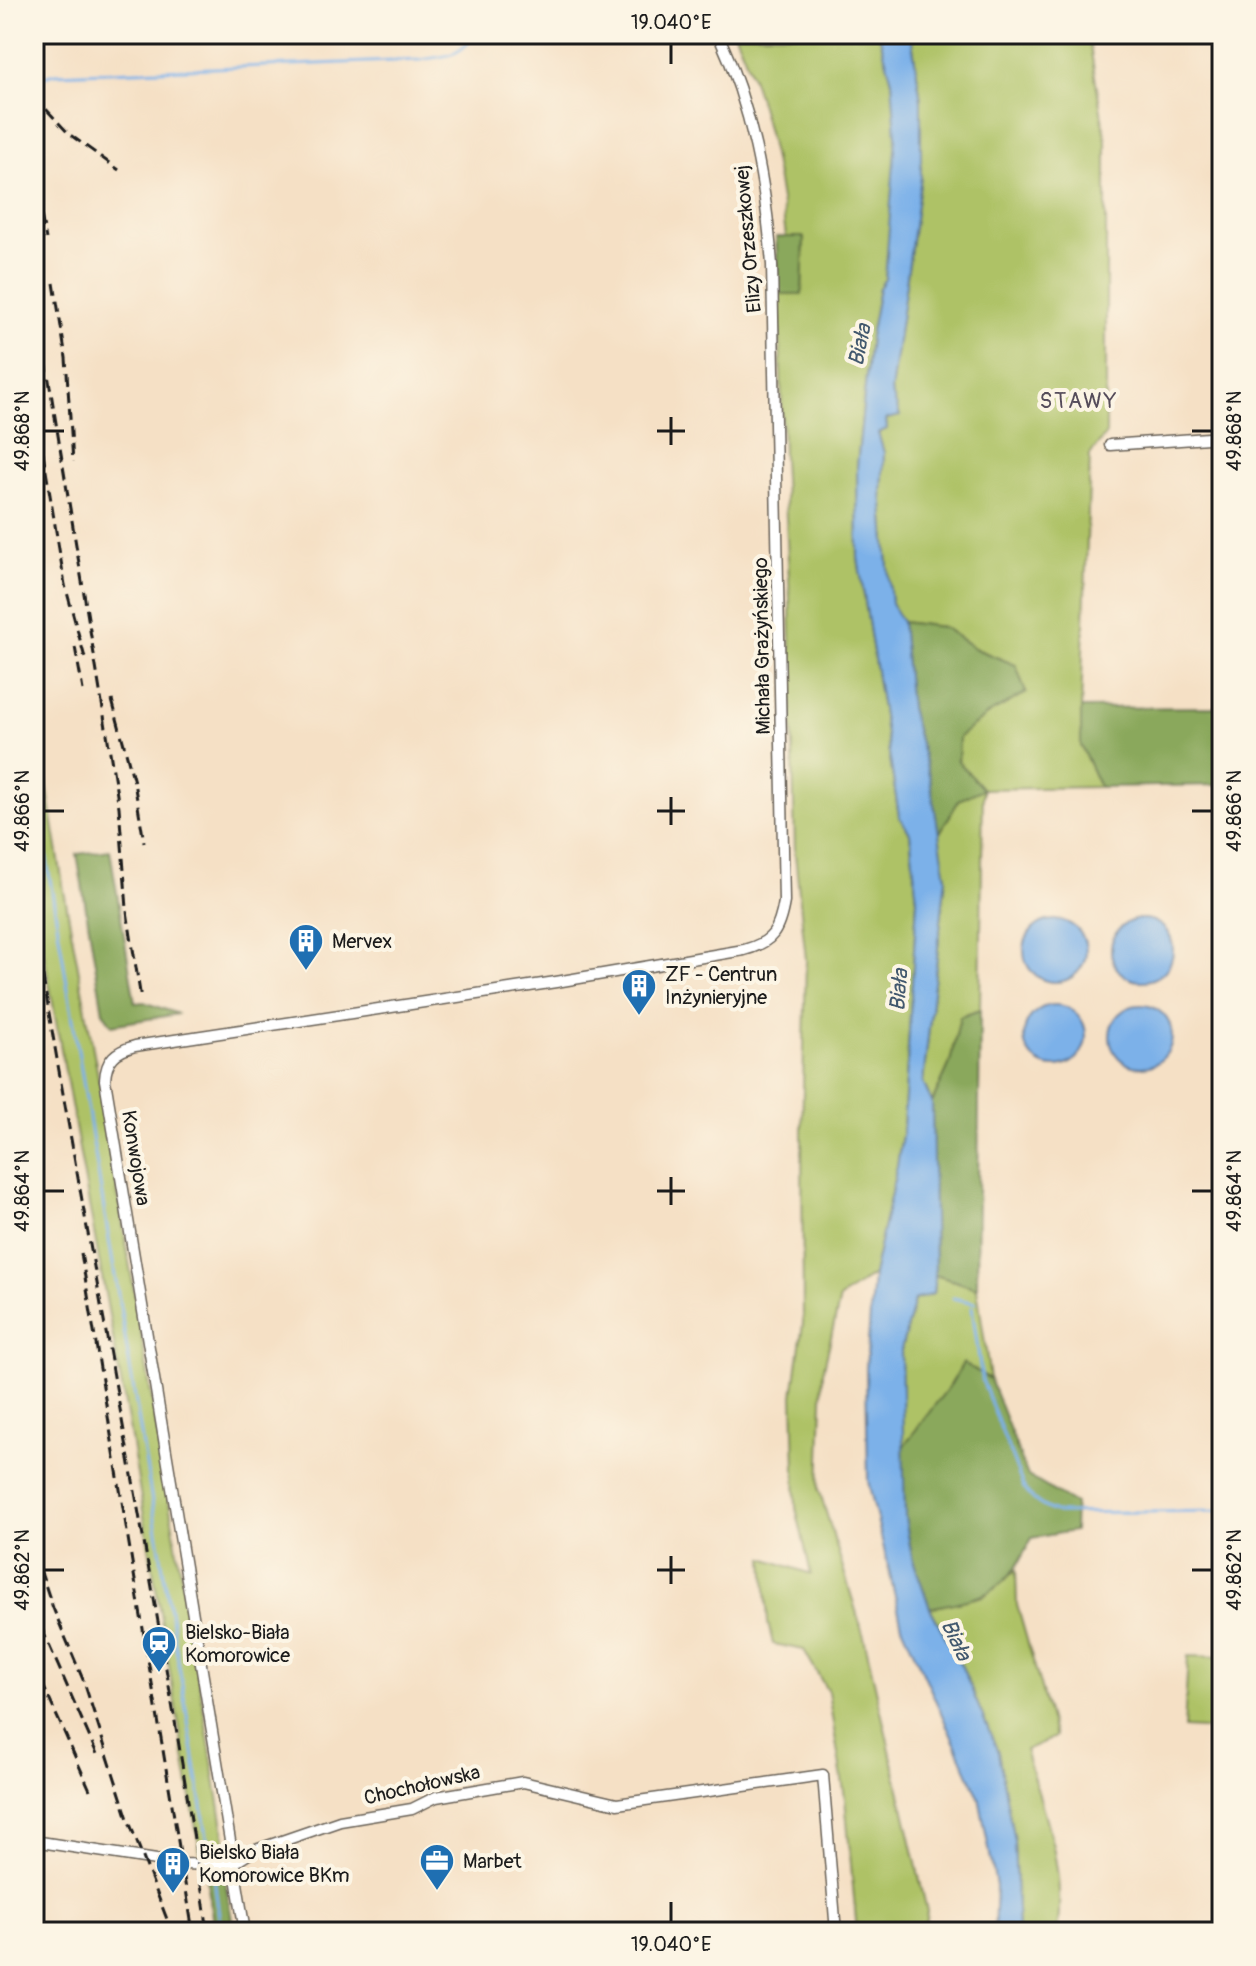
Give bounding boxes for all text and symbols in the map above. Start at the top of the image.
text: 19.040°E [631,10,711,35]
street label: Elizy Orzeszkowej [729,164,767,314]
water label: Biała [842,320,878,369]
district label: STAWY [1040,387,1118,415]
text: 49.868°N [10,391,35,471]
text: 49.868°N [1222,391,1247,471]
street label: Michała Grażyńskiego [748,557,776,735]
text: 49.866°N [10,770,35,852]
text: 49.866°N [1222,770,1247,852]
building icon: Mervex [287,922,325,972]
place label: Mervex [332,929,392,954]
place label: ZF - Centrun Inżynieryjne [665,962,777,1010]
water label: Biała [883,966,915,1012]
building icon: ZF - Centrun Inżynieryjne [620,967,658,1017]
street label: Konwojowa [116,1109,156,1207]
text: 49.864°N [10,1150,35,1232]
text: 49.864°N [1222,1150,1247,1232]
text: 49.862°N [10,1529,35,1611]
text: 49.862°N [1222,1529,1247,1611]
water label: Biała [934,1615,978,1667]
place label: Bielsko-Biała Komorowice [185,1620,290,1668]
station icon: Bielsko-Biała Komorowice [140,1624,178,1674]
street label: Chochołowska [362,1760,482,1810]
place label: Bielsko Biała Komorowice BKm [199,1840,350,1888]
office icon: Marbet [418,1842,456,1892]
building icon: Bielsko Biała Komorowice BKm [154,1845,192,1895]
place label: Marbet [463,1849,523,1874]
text: 19.040°E [631,1932,711,1957]

